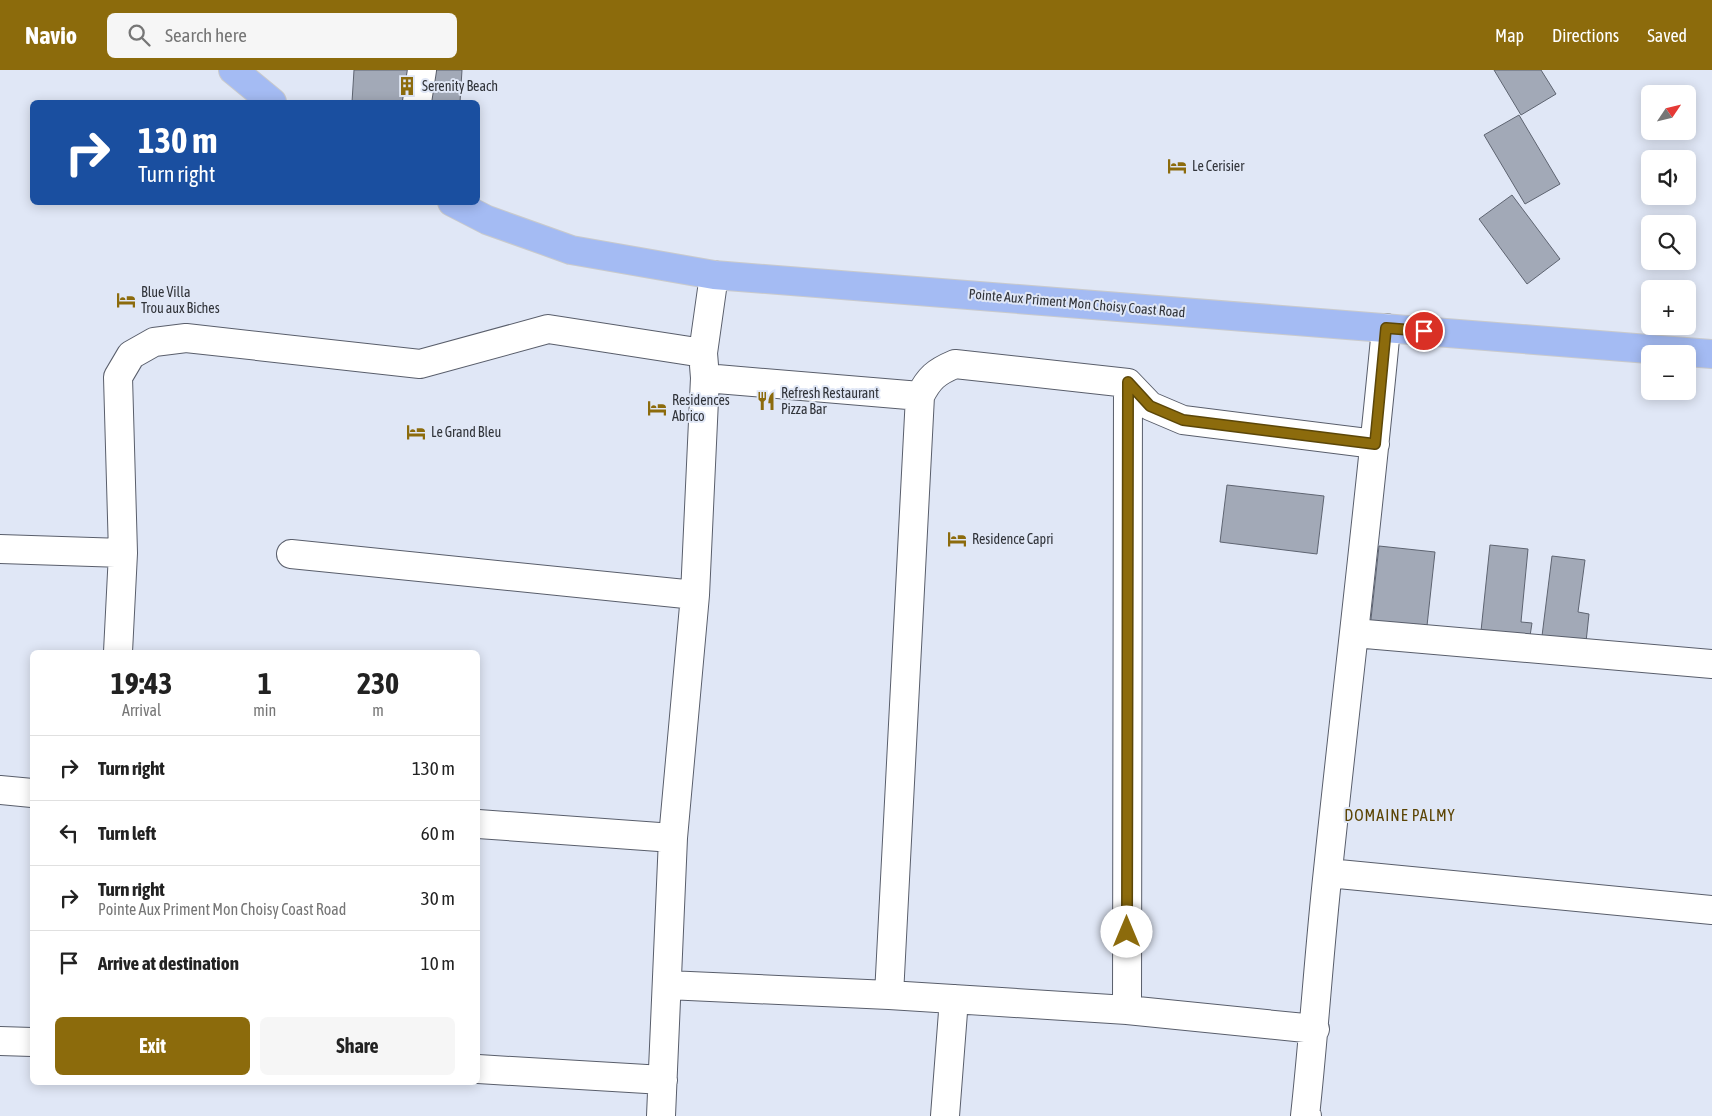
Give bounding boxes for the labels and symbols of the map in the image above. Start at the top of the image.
building icon: Serenity Beach [396,75,418,97]
place label: Serenity Beach [422,78,498,94]
north arrow [1641,85,1696,140]
hotel icon: Le Cerisier [1166,155,1188,177]
place label: Le Cerisier [1192,158,1245,174]
place label: Blue Villa Trou aux Biches [141,284,220,316]
street label: Pointe Aux Priment Mon Choisy Coast Road [968,286,1186,320]
hotel icon: Blue Villa Trou aux Biches [115,289,137,311]
pin [1403,310,1445,352]
place label: Refresh Restaurant Pizza Bar [781,385,879,417]
restaurant icon: Refresh Restaurant Pizza Bar [755,390,777,412]
place label: Residences Abrico [672,392,730,424]
hotel icon: Residences Abrico [646,397,668,419]
hotel icon: Le Grand Bleu [405,421,427,443]
place label: Le Grand Bleu [431,424,501,440]
hotel icon: Residence Capri [946,528,968,550]
place label: Residence Capri [972,531,1054,547]
district label: DOMAINE PALMY [1344,806,1456,824]
position arrow [1100,905,1152,957]

